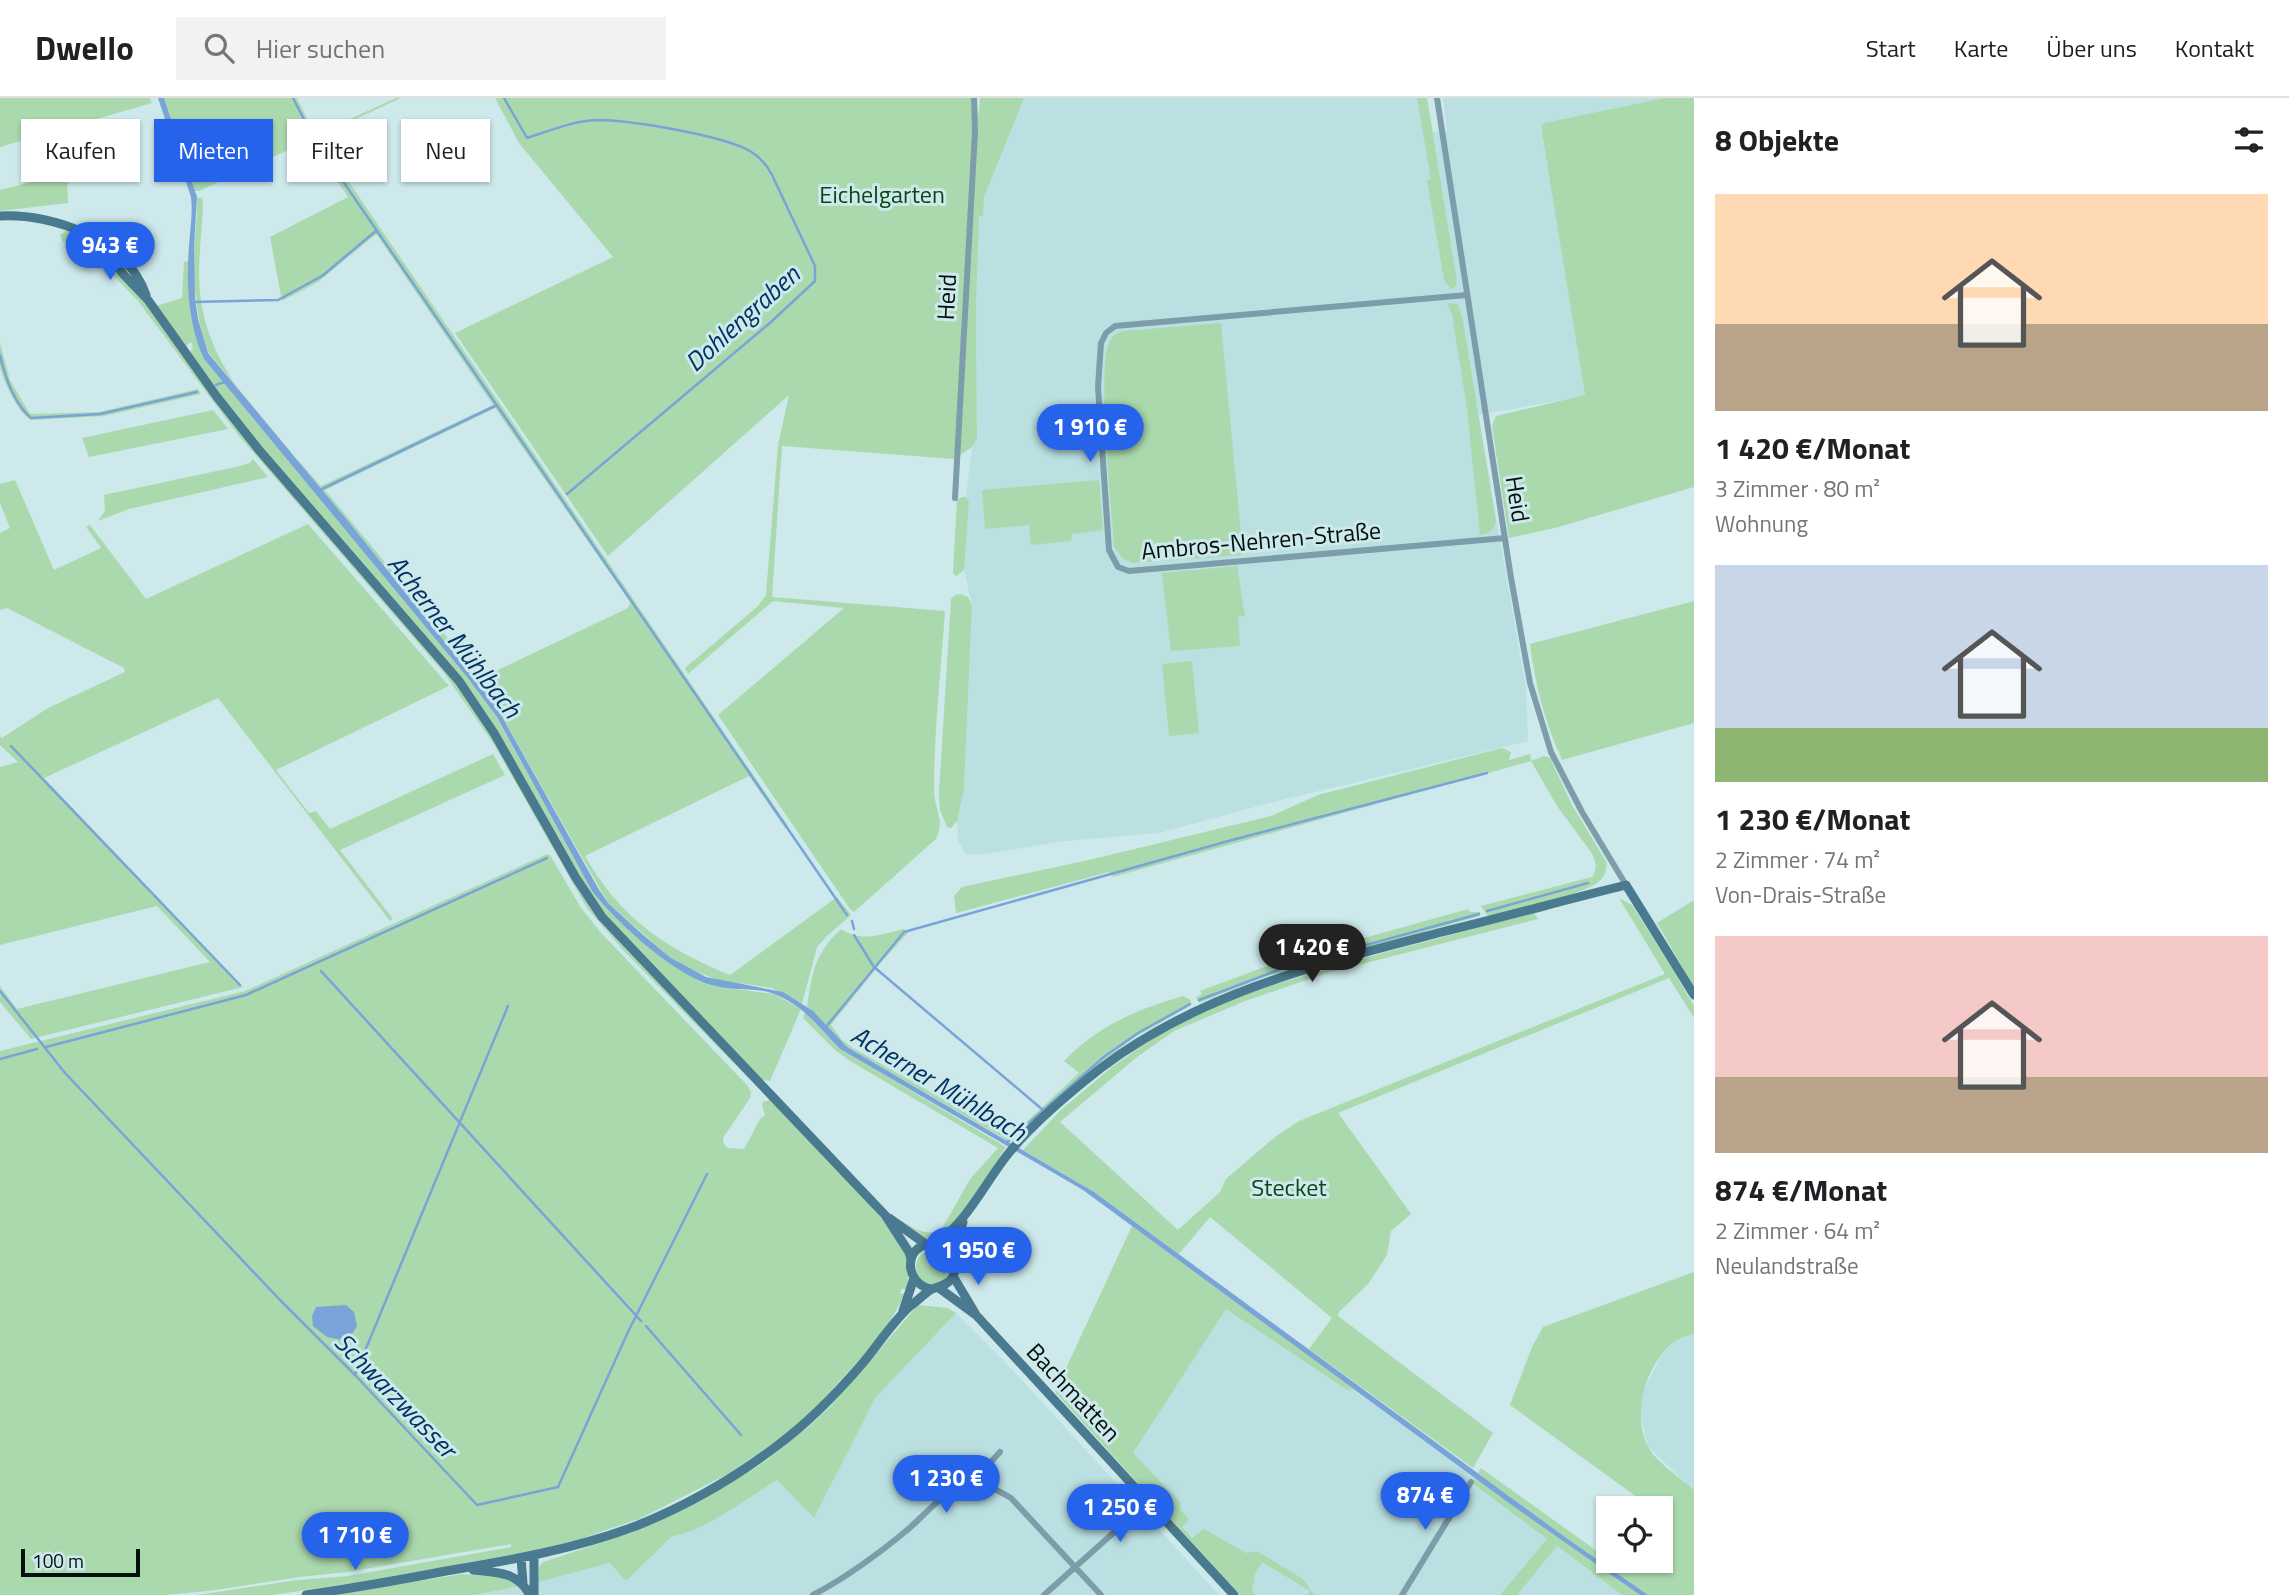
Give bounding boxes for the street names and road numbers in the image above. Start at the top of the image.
street label: Heid [927,273,965,321]
street label: Heid [1497,473,1539,525]
street label: Ambros-Nehren-Straße [1140,512,1382,568]
street label: Bachmatten [1019,1334,1129,1450]

